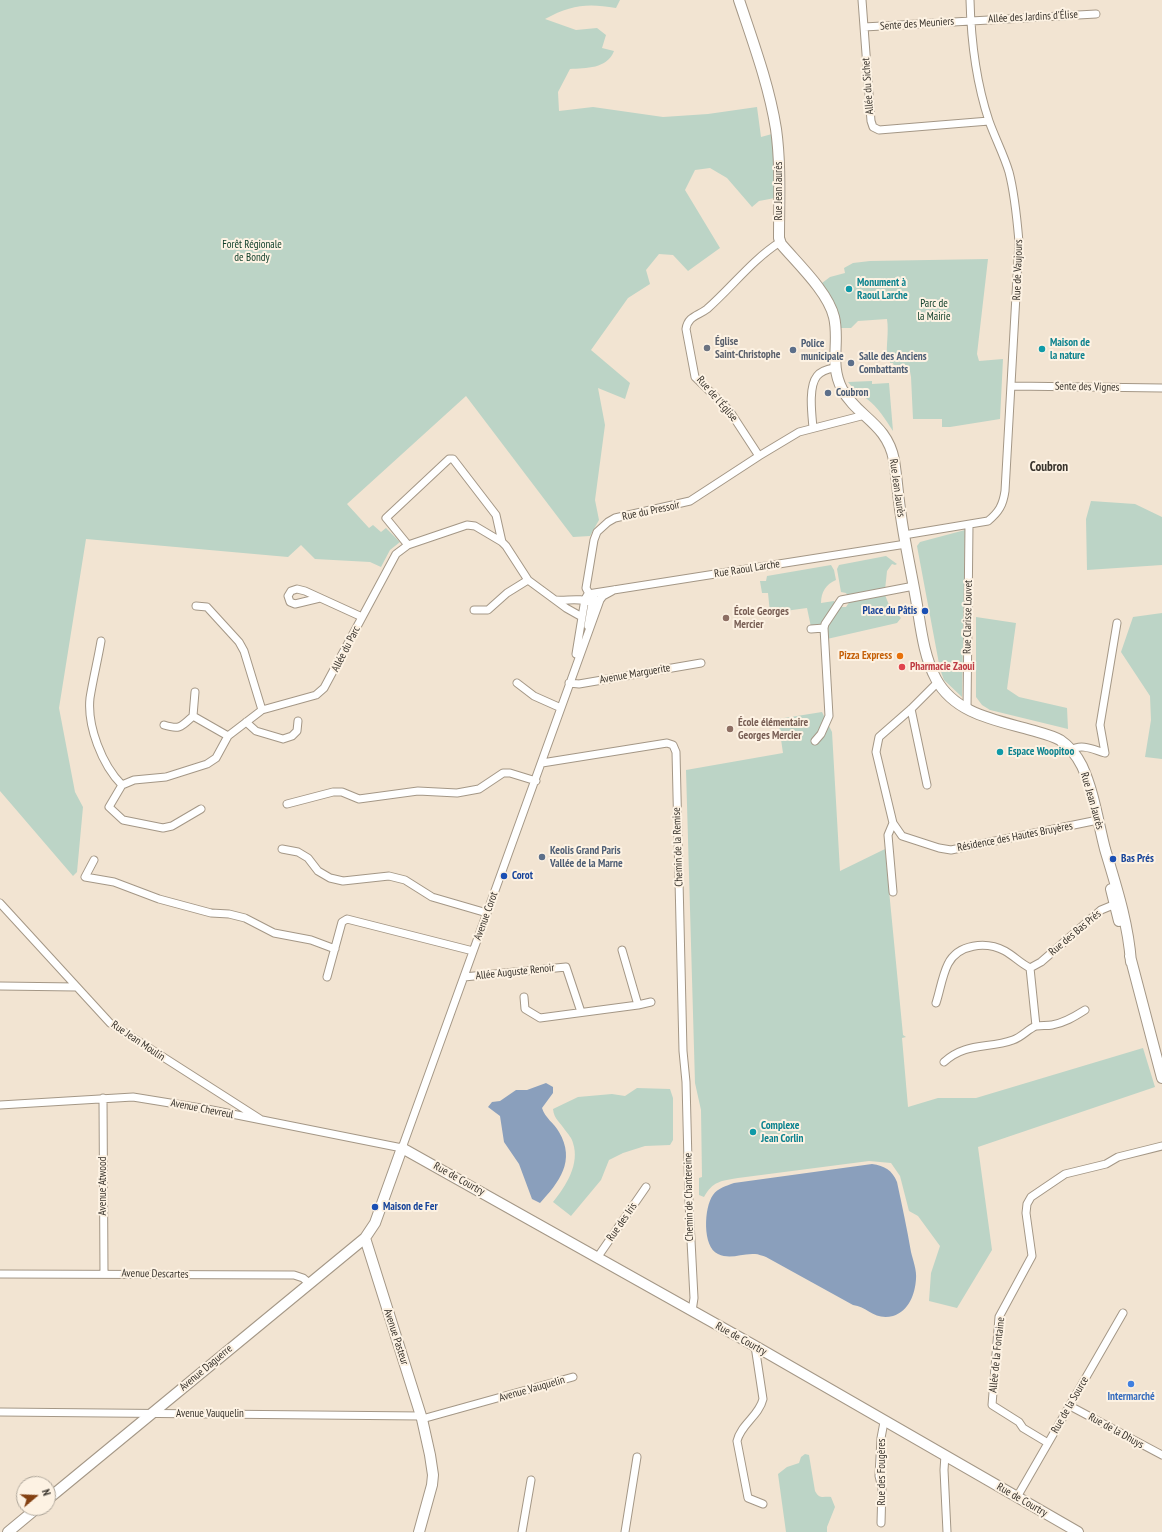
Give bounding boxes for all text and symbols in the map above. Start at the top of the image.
street label: Allée des Jardins d'Élise [988,8,1078,26]
street label: Sente des Meuniers [880,15,954,33]
street label: Allée du Sichet [859,57,877,115]
street label: Rue Jean Jaurès [772,162,786,220]
park label: Forêt Régionale de Bondy [222,238,282,264]
street label: Rue de Vaujours [1010,239,1026,301]
place label: Monument à Raoul Larche [857,276,908,302]
marker: Monument à Raoul Larche [844,284,854,294]
park label: Parc de la Mairie [917,297,951,323]
place label: Église Saint-Christophe [715,335,780,361]
place label: Maison de la nature [1050,336,1090,362]
place label: Police municipale [801,337,844,363]
marker: Église Saint-Christophe [702,343,712,353]
marker: Maison de la nature [1037,344,1047,354]
marker: Police municipale [788,345,798,355]
place label: Salle des Anciens Combattants [859,350,927,376]
marker: Salle des Anciens Combattants [846,358,856,368]
street label: Rue de l'Église [694,374,740,424]
street label: Sente des Vignes [1055,380,1119,394]
place label: Coubron [836,386,868,400]
marker: Coubron [823,388,833,398]
street label: Rue Jean Jaurès [886,458,908,518]
district label: Coubron [1030,459,1068,475]
street label: Rue du Pressoir [621,498,681,524]
street label: Rue Raoul Larche [713,557,781,581]
street label: Rue Clarisse Louvet [961,580,975,654]
place label: Place du Pâtis [863,604,917,618]
place label: École Georges Mercier [734,605,789,631]
marker: Place du Pâtis [920,606,930,616]
marker: École Georges Mercier [721,613,731,623]
street label: Allée du Parc [329,624,363,674]
place label: Pizza Express [839,649,892,663]
marker: Pizza Express [895,651,905,661]
place label: Pharmacie Zaoui [910,660,975,674]
street label: Avenue Marguerite [599,661,671,687]
marker: Pharmacie Zaoui [897,662,907,672]
place label: École élémentaire Georges Mercier [738,716,808,742]
marker: École élémentaire Georges Mercier [725,724,735,734]
place label: Espace Woopitoo [1008,745,1074,759]
marker: Espace Woopitoo [995,747,1005,757]
street label: Rue Jean Jaurès [1078,771,1106,831]
street label: Chemin de la Remise [670,807,686,887]
street label: Résidence des Hautes Bruyères [956,819,1074,855]
place label: Keolis Grand Paris Vallée de la Marne [550,844,623,870]
marker: Keolis Grand Paris Vallée de la Marne [537,852,547,862]
place label: Bas Prés [1121,852,1154,866]
marker: Bas Prés [1108,854,1118,864]
place label: Corot [512,869,533,883]
marker: Corot [499,871,509,881]
street label: Avenue Corot [471,890,501,942]
street label: Rue des Bas Prés [1046,907,1104,959]
street label: Allée Auguste Renoir [475,961,555,983]
street label: Rue Jean Moulin [109,1018,167,1064]
street label: Avenue Chevreul [170,1096,234,1122]
place label: Complexe Jean Corlin [761,1119,804,1145]
marker: Complexe Jean Corlin [748,1127,758,1137]
street label: Chemin de Chantereine [682,1153,696,1241]
street label: Avenue Atwood [96,1157,110,1215]
street label: Rue de Courtry [431,1160,487,1198]
place label: Maison de Fer [383,1200,438,1214]
street label: Rue des Iris [604,1200,640,1244]
marker: Maison de Fer [370,1202,380,1212]
street label: Avenue Descartes [121,1267,189,1281]
street label: Avenue Pasteur [381,1307,411,1367]
street label: Allée de la Fontaine [986,1317,1008,1393]
street label: Rue de Courtry [713,1320,769,1358]
street label: Avenue Daguerre [177,1342,235,1394]
street label: Avenue Vauquelin [498,1373,566,1405]
street label: Rue de la Source [1048,1374,1092,1436]
marker: Intermarché [1126,1379,1136,1389]
place label: Intermarché [1107,1390,1155,1404]
street label: Avenue Vauquelin [176,1407,244,1421]
street label: Rue de la Dhuys [1086,1410,1146,1452]
street label: Rue des Fougères [875,1439,889,1505]
north arrow [16,1476,56,1516]
street label: Rue de Courtry [994,1480,1050,1520]
text: N [39,1487,54,1498]

